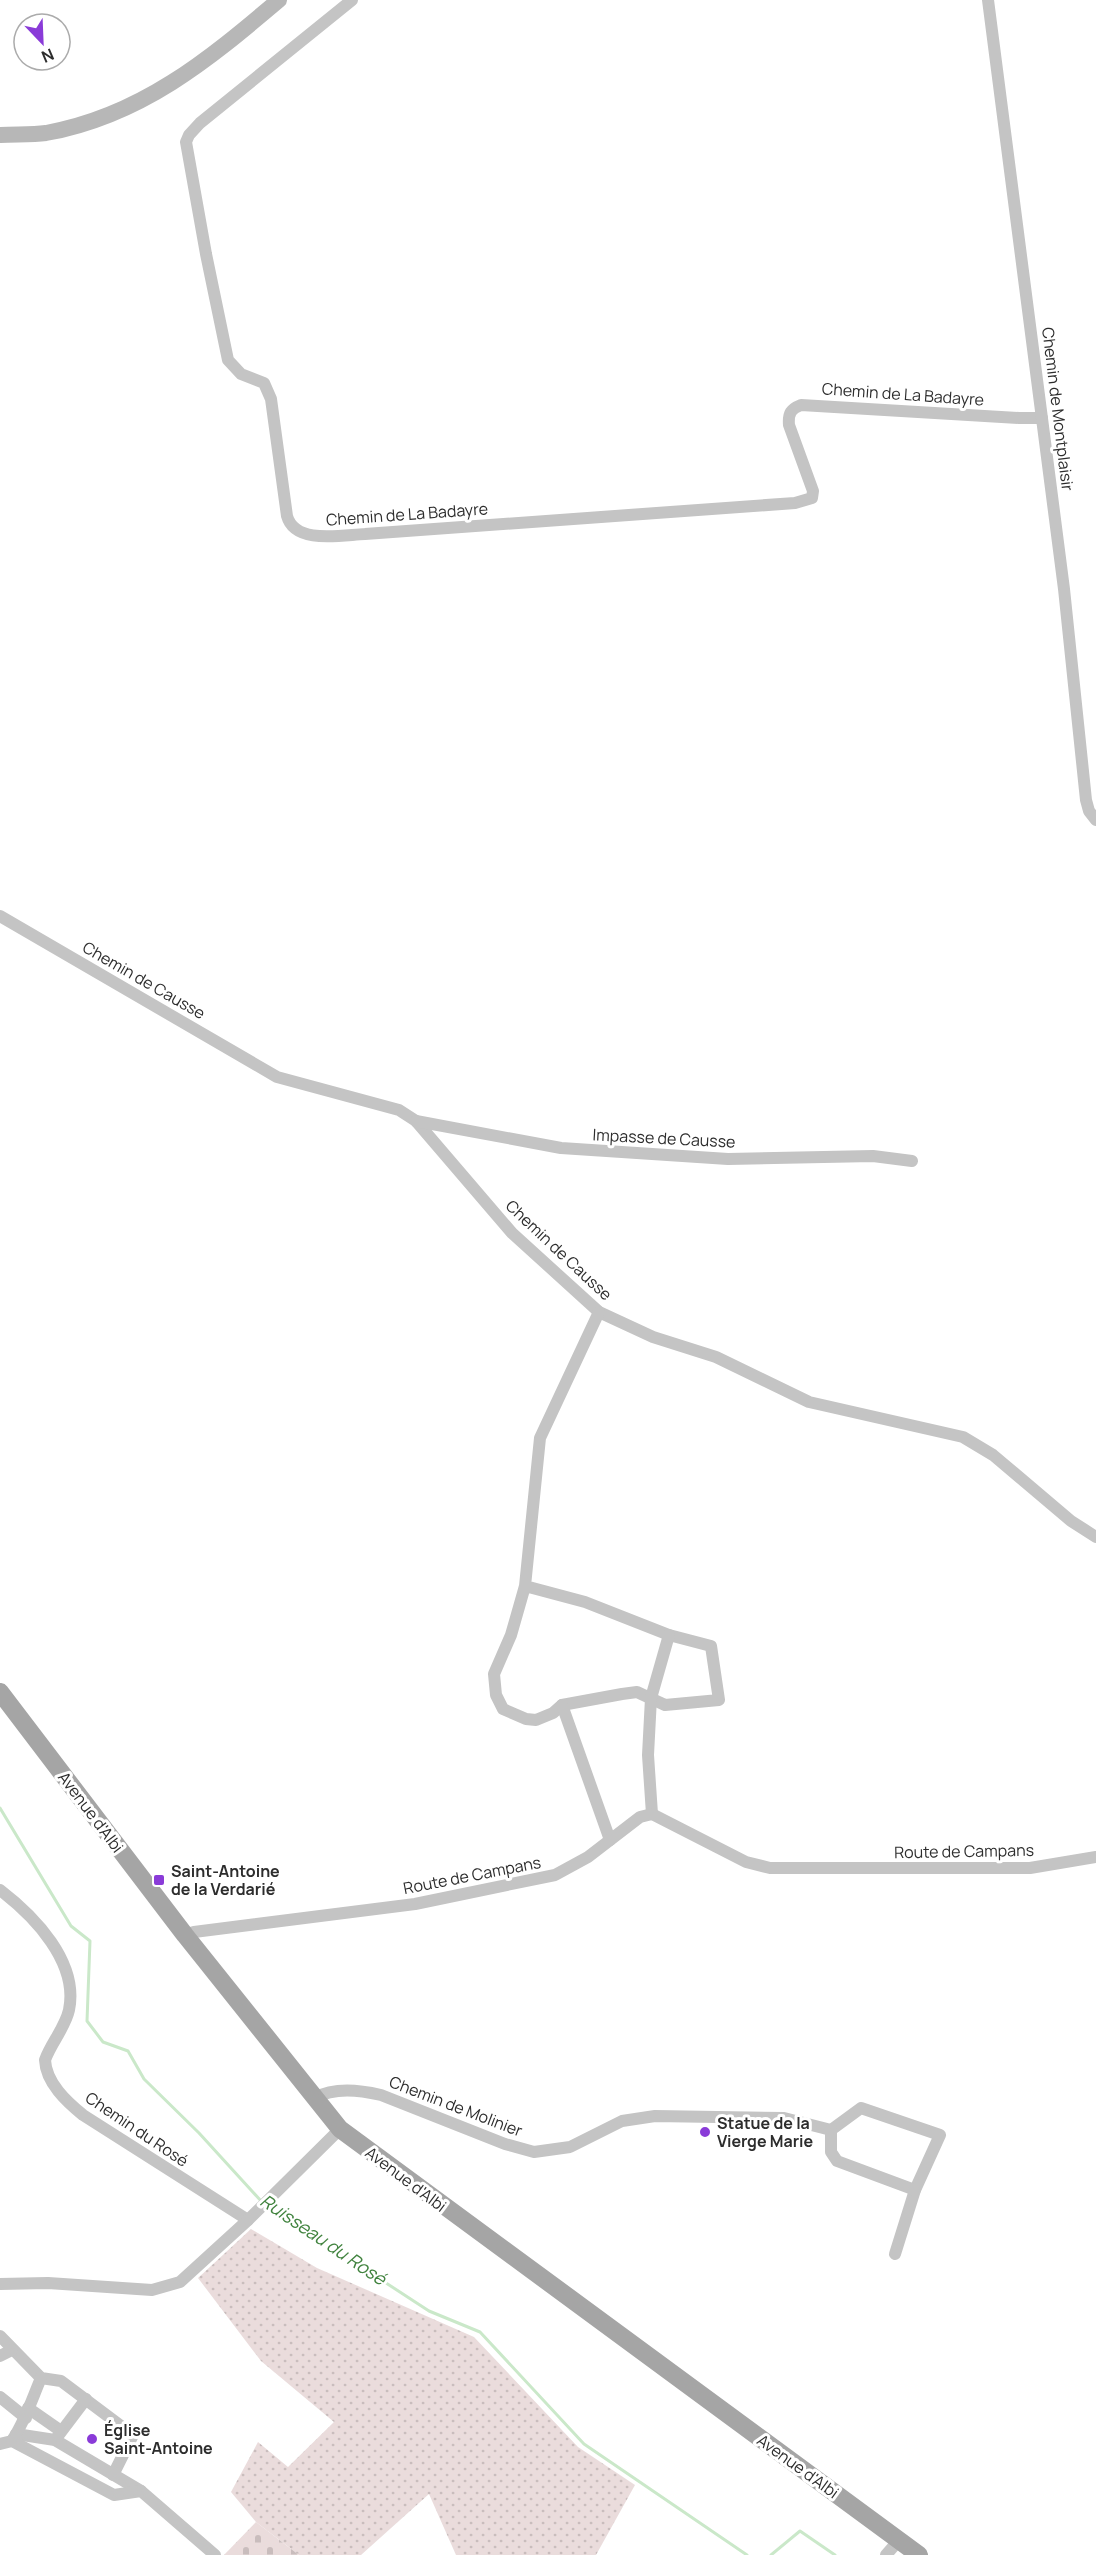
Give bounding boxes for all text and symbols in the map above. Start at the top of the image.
north arrow [12,12,72,72]
text: N [38,43,57,68]
street label: Chemin de Montplaisir [1037,326,1079,492]
street label: Chemin de La Badayre [821,377,985,411]
street label: Chemin de La Badayre [325,497,489,531]
street label: Chemin de Causse [79,936,209,1024]
street label: Impasse de Causse [592,1123,736,1153]
street label: Chemin de Causse [501,1195,617,1305]
street label: Avenue d'Albi [53,1767,129,1857]
street label: Route de Campans [894,1839,1034,1863]
street label: Route de Campans [401,1851,543,1899]
place label: Saint-Antoine de la Verdarié [171,1860,280,1900]
marker: Saint-Antoine de la Verdarié [152,1873,166,1887]
street label: Chemin de Molinier [386,2070,526,2142]
street label: Chemin du Rosé [81,2086,193,2172]
place label: Statue de la Vierge Marie [717,2112,814,2152]
marker: Statue de la Vierge Marie [698,2125,712,2139]
street label: Avenue d'Albi [361,2141,451,2217]
water label: Ruisseau du Rosé [256,2188,392,2291]
place label: Église Saint-Antoine [104,2419,213,2459]
street label: Avenue d'Albi [753,2429,843,2503]
marker: Église Saint-Antoine [85,2432,99,2446]

